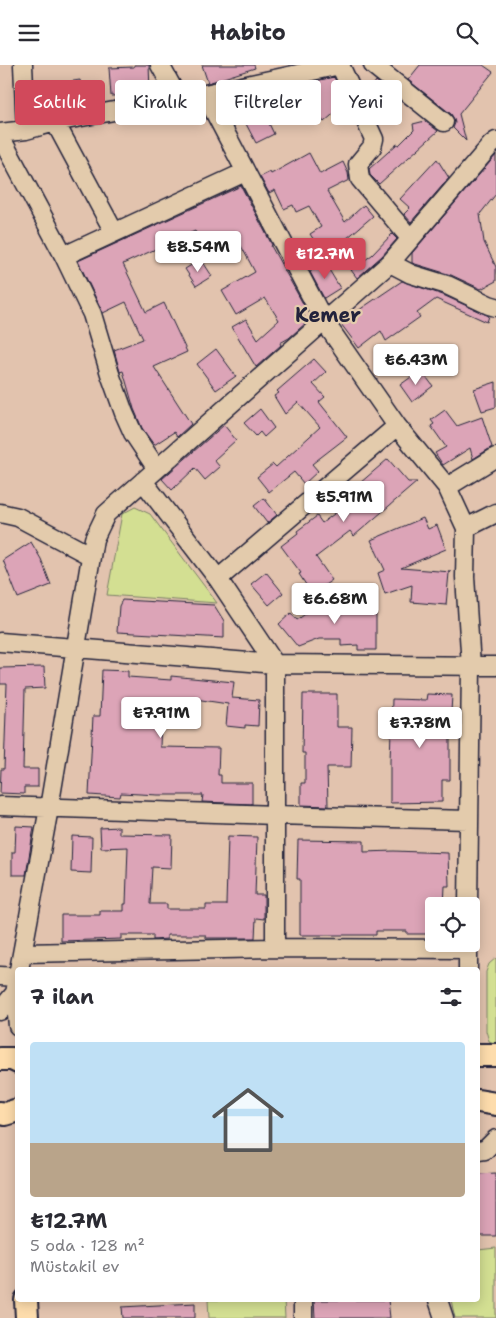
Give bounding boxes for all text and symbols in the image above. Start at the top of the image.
text: Habito [210,18,286,47]
icon: menu [15,19,43,47]
icon: search [453,19,481,47]
chip: Satılık [15,80,105,125]
chip: Kiralık [115,80,206,125]
chip: Filtreler [216,80,321,125]
chip: Yeni [331,80,402,125]
pin: ₺8.54M [157,231,239,273]
text: ₺8.54M [166,236,230,257]
pin: ₺12.7M [284,237,366,280]
text: ₺12.7M [296,243,354,264]
district label: Kemer [295,302,361,328]
pin: ₺6.43M [375,343,457,386]
text: ₺6.43M [384,349,448,370]
pin: ₺5.91M [303,481,385,523]
text: ₺5.91M [315,486,373,507]
pin: ₺6.68M [294,583,376,625]
text: ₺6.68M [303,588,367,609]
pin: ₺7.91M [120,697,202,739]
text: ₺7.91M [132,702,190,723]
pin: ₺7.78M [379,707,461,749]
text: ₺7.78M [389,712,451,733]
map controls [425,897,480,952]
button: locate [425,897,480,952]
text: 7 ilan [30,983,94,1011]
icon: filters [437,983,465,1011]
icon: home [203,1075,293,1165]
text: ₺12.7M [30,1207,107,1235]
text: 5 oda · 128 m² [30,1235,145,1256]
text: Müstakil ev [30,1256,120,1277]

